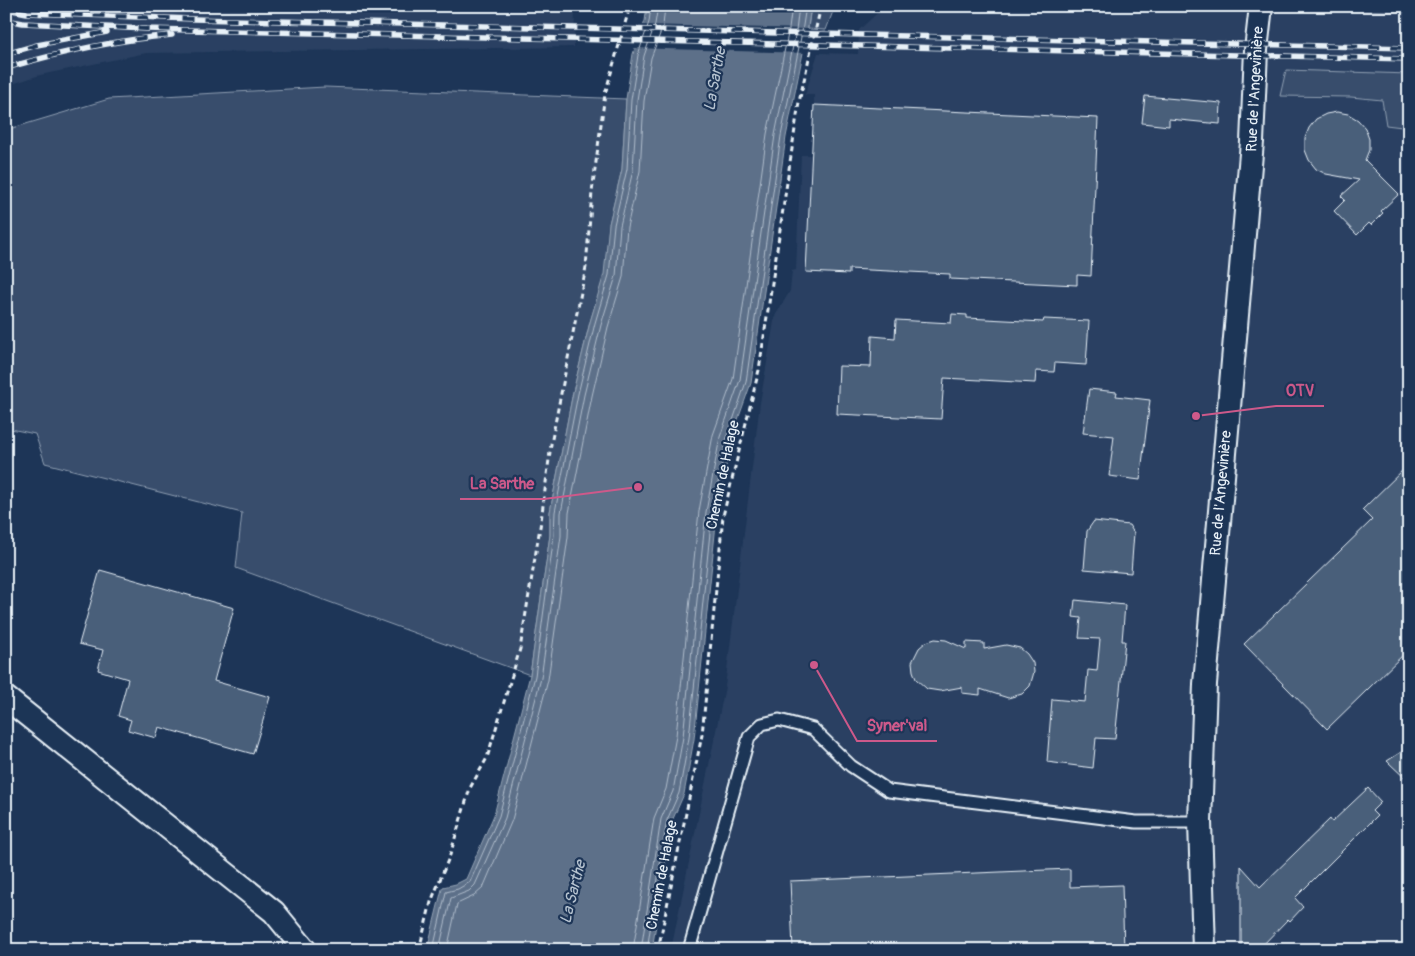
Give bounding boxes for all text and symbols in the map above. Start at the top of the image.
street label: Rue de l'Angevinière [1242,25,1268,152]
water label: La Sarthe [700,44,731,112]
callout: OTV [1276,375,1324,406]
text: OTV [1286,381,1315,401]
street label: Chemin de Halage [702,418,744,531]
street label: Rue de l'Angevinière [1206,429,1236,556]
callout: La Sarthe [460,468,544,499]
text: La Sarthe [470,474,535,494]
callout: Syner'val [857,710,937,741]
text: Syner'val [867,716,927,736]
street label: Chemin de Halage [642,818,682,931]
water label: La Sarthe [556,856,591,926]

